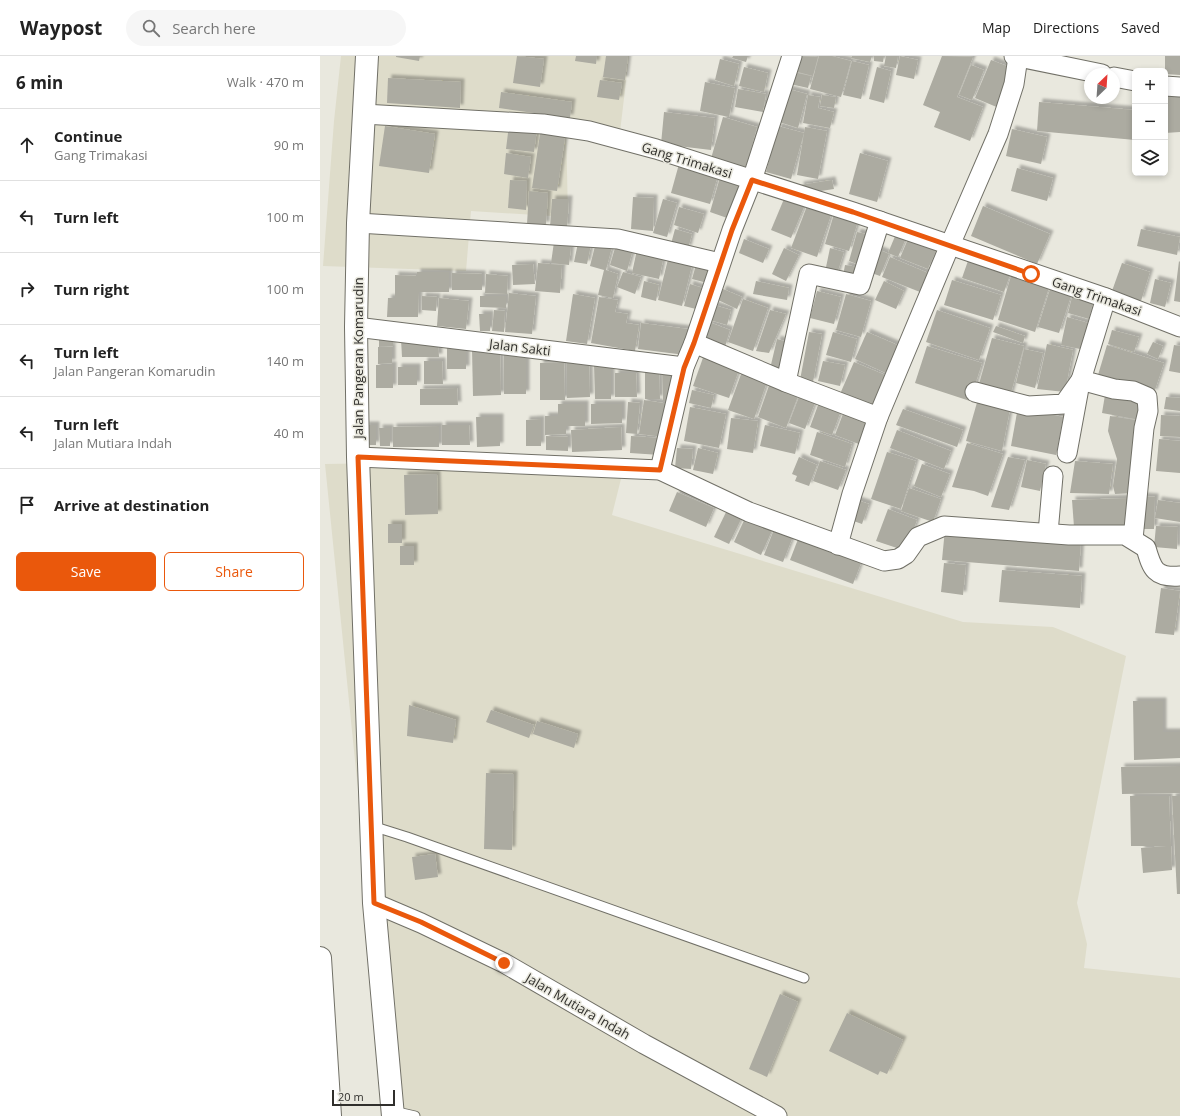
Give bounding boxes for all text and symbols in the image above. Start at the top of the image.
search box [126,10,406,46]
text: Waypost [20,15,102,41]
icon: search [140,17,162,39]
text: Search here [172,18,256,38]
text: Map [982,18,1011,37]
text: Directions [1033,18,1099,37]
text: Saved [1121,18,1160,37]
north arrow [1084,68,1120,104]
map controls [1132,68,1168,176]
button: + [1132,68,1168,104]
text: 6 min [16,71,63,94]
text: Walk · 470 m [227,73,304,91]
button: − [1132,104,1168,140]
text: Continue [54,126,122,146]
icon: ahead [16,134,38,156]
text: 90 m [274,136,304,154]
street label: Gang Trimakasi [640,138,734,182]
button: layers [1132,140,1168,176]
text: Gang Trimakasi [54,146,148,164]
icon: left [16,206,38,228]
text: Turn left [54,207,119,227]
text: 100 m [266,208,304,226]
route start [1022,265,1040,283]
street label: Gang Trimakasi [1050,272,1144,320]
street label: Jalan Pangeran Komarudin [349,277,367,441]
icon: right [16,278,38,300]
text: Turn right [54,279,129,299]
text: 100 m [266,280,304,298]
street label: Jalan Sakti [486,334,552,360]
text: Turn left [54,342,119,362]
icon: left [16,350,38,372]
text: 140 m [266,352,304,370]
text: Jalan Pangeran Komarudin [54,362,215,380]
text: Turn left [54,414,119,434]
icon: left [16,422,38,444]
text: 40 m [274,424,304,442]
text: Jalan Mutiara Indah [54,434,172,452]
icon: arrive [16,494,38,516]
text: Arrive at destination [54,495,209,515]
button: Save [16,552,156,591]
button: Share [164,552,304,591]
route end [495,954,513,972]
street label: Jalan Mutiara Indah [521,968,634,1043]
scale bar [332,1088,395,1107]
text: 20 m [338,1089,364,1104]

